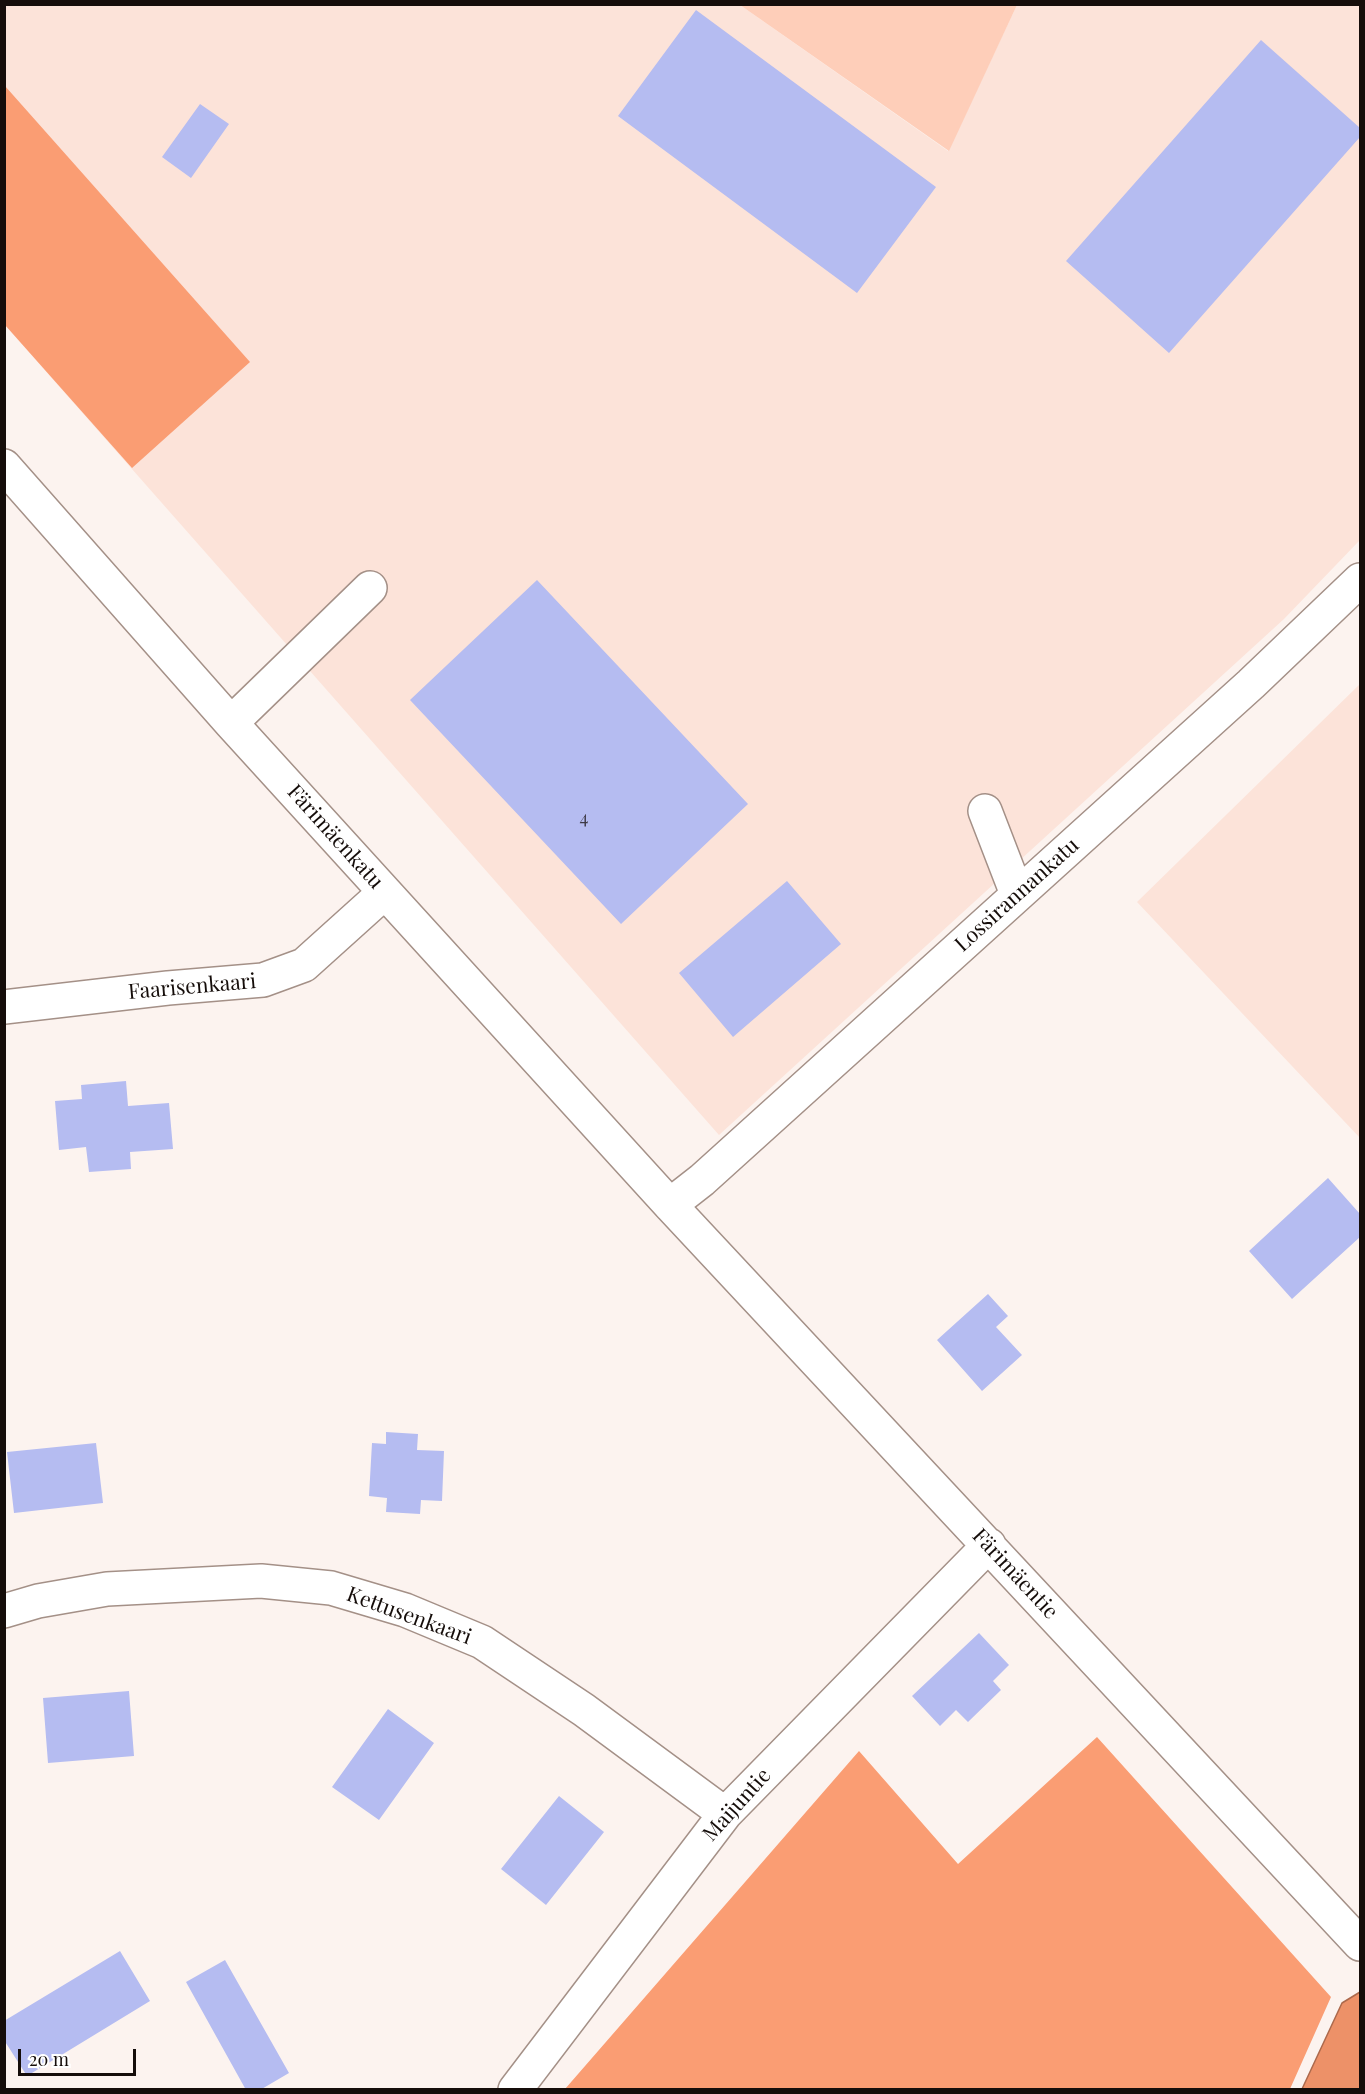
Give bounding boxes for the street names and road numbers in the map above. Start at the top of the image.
street label: Färimäenkatu [282,780,388,894]
street label: Lossirannankatu [950,833,1084,957]
street label: Faarisenkaari [127,969,257,1005]
street label: Färimäentie [967,1524,1063,1624]
street label: Kettusenkaari [343,1582,475,1650]
street label: Maijuntie [698,1763,776,1847]

